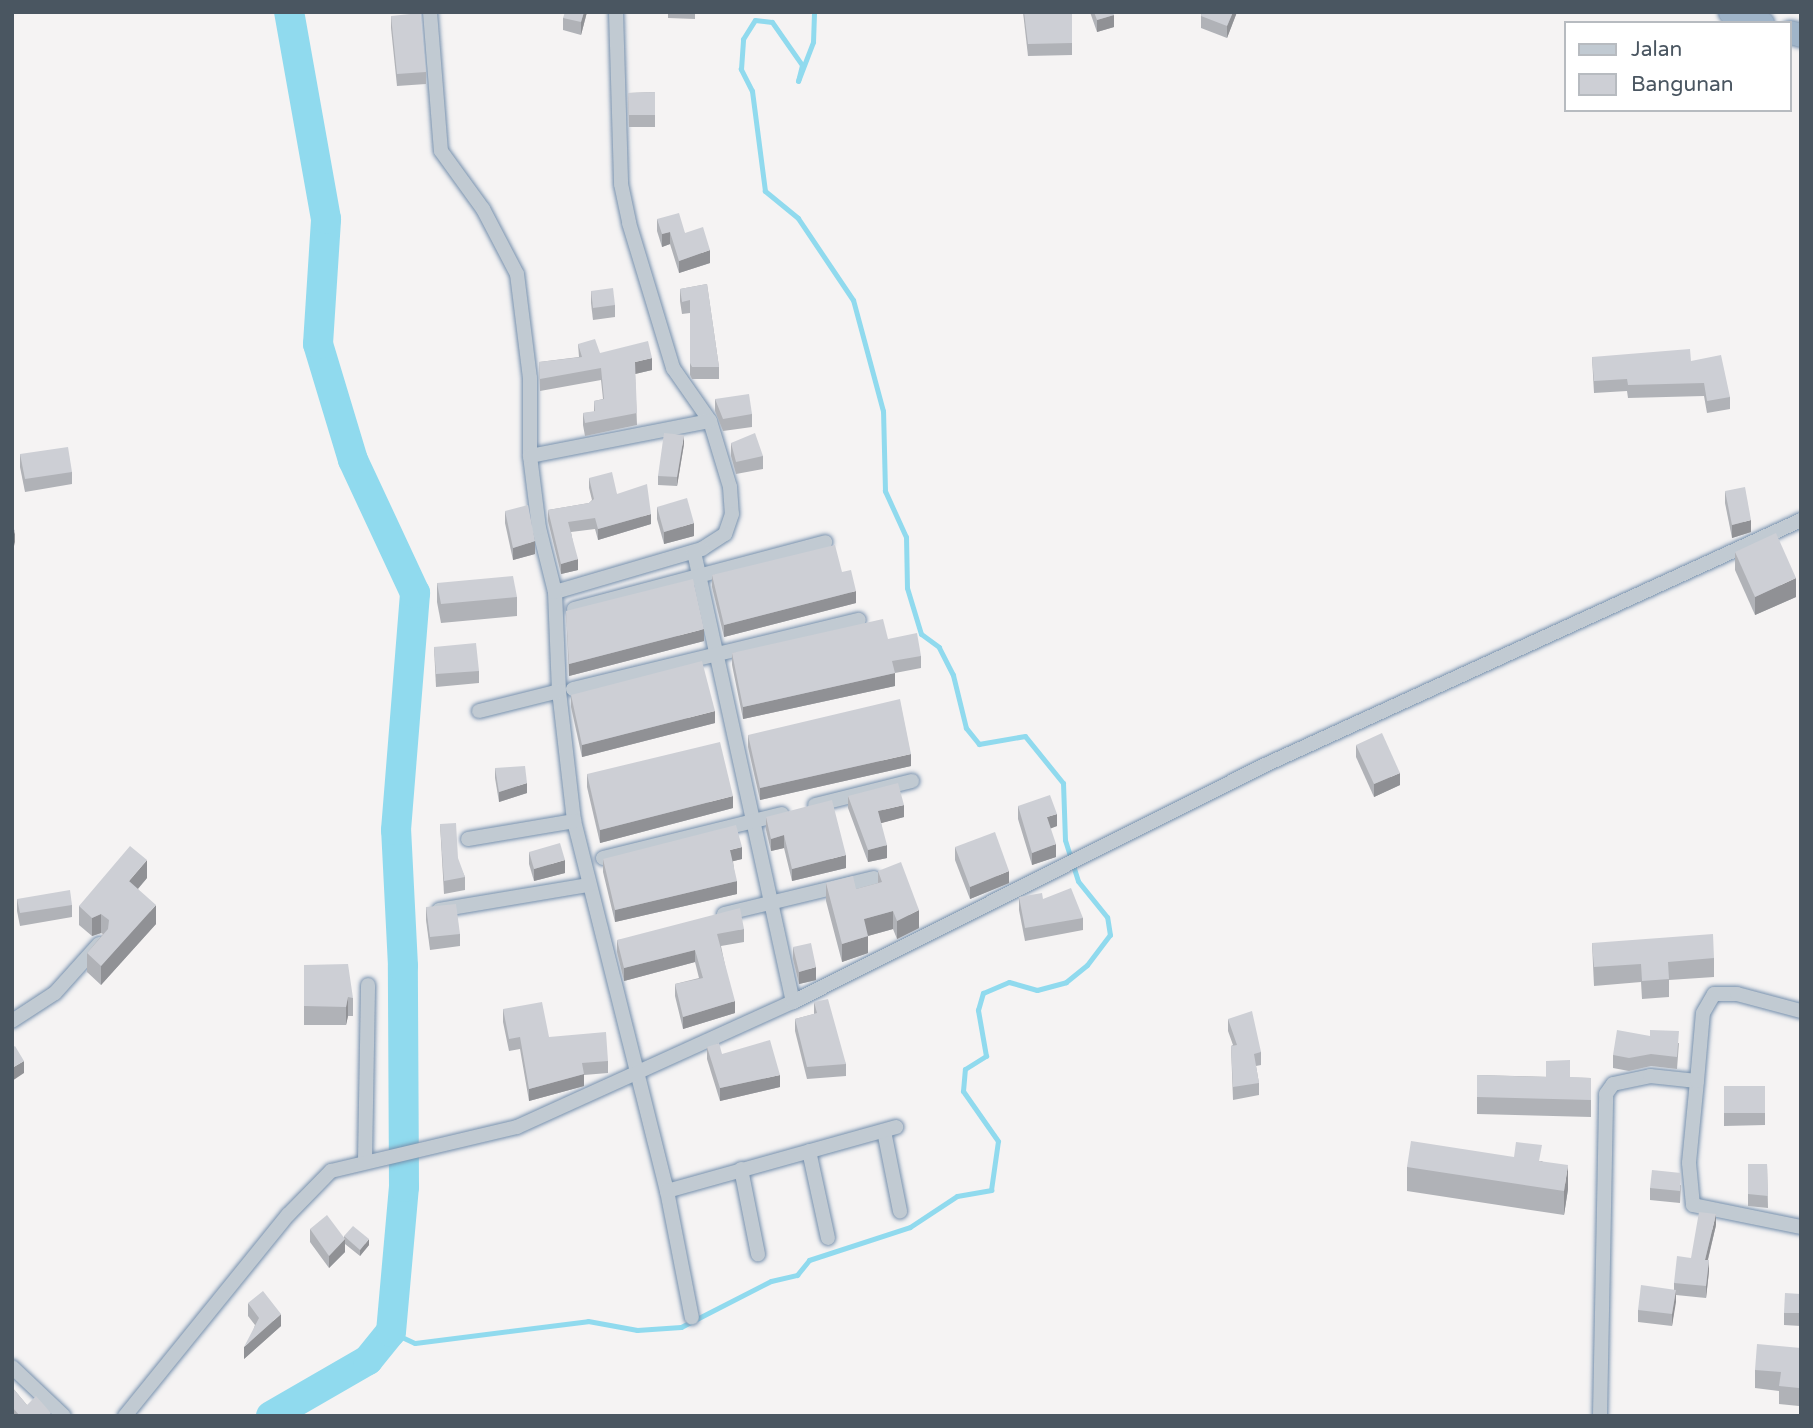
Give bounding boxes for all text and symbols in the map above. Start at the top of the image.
legend [1564,21,1792,112]
text: Jalan [1631,37,1682,62]
text: Bangunan [1631,72,1734,97]

